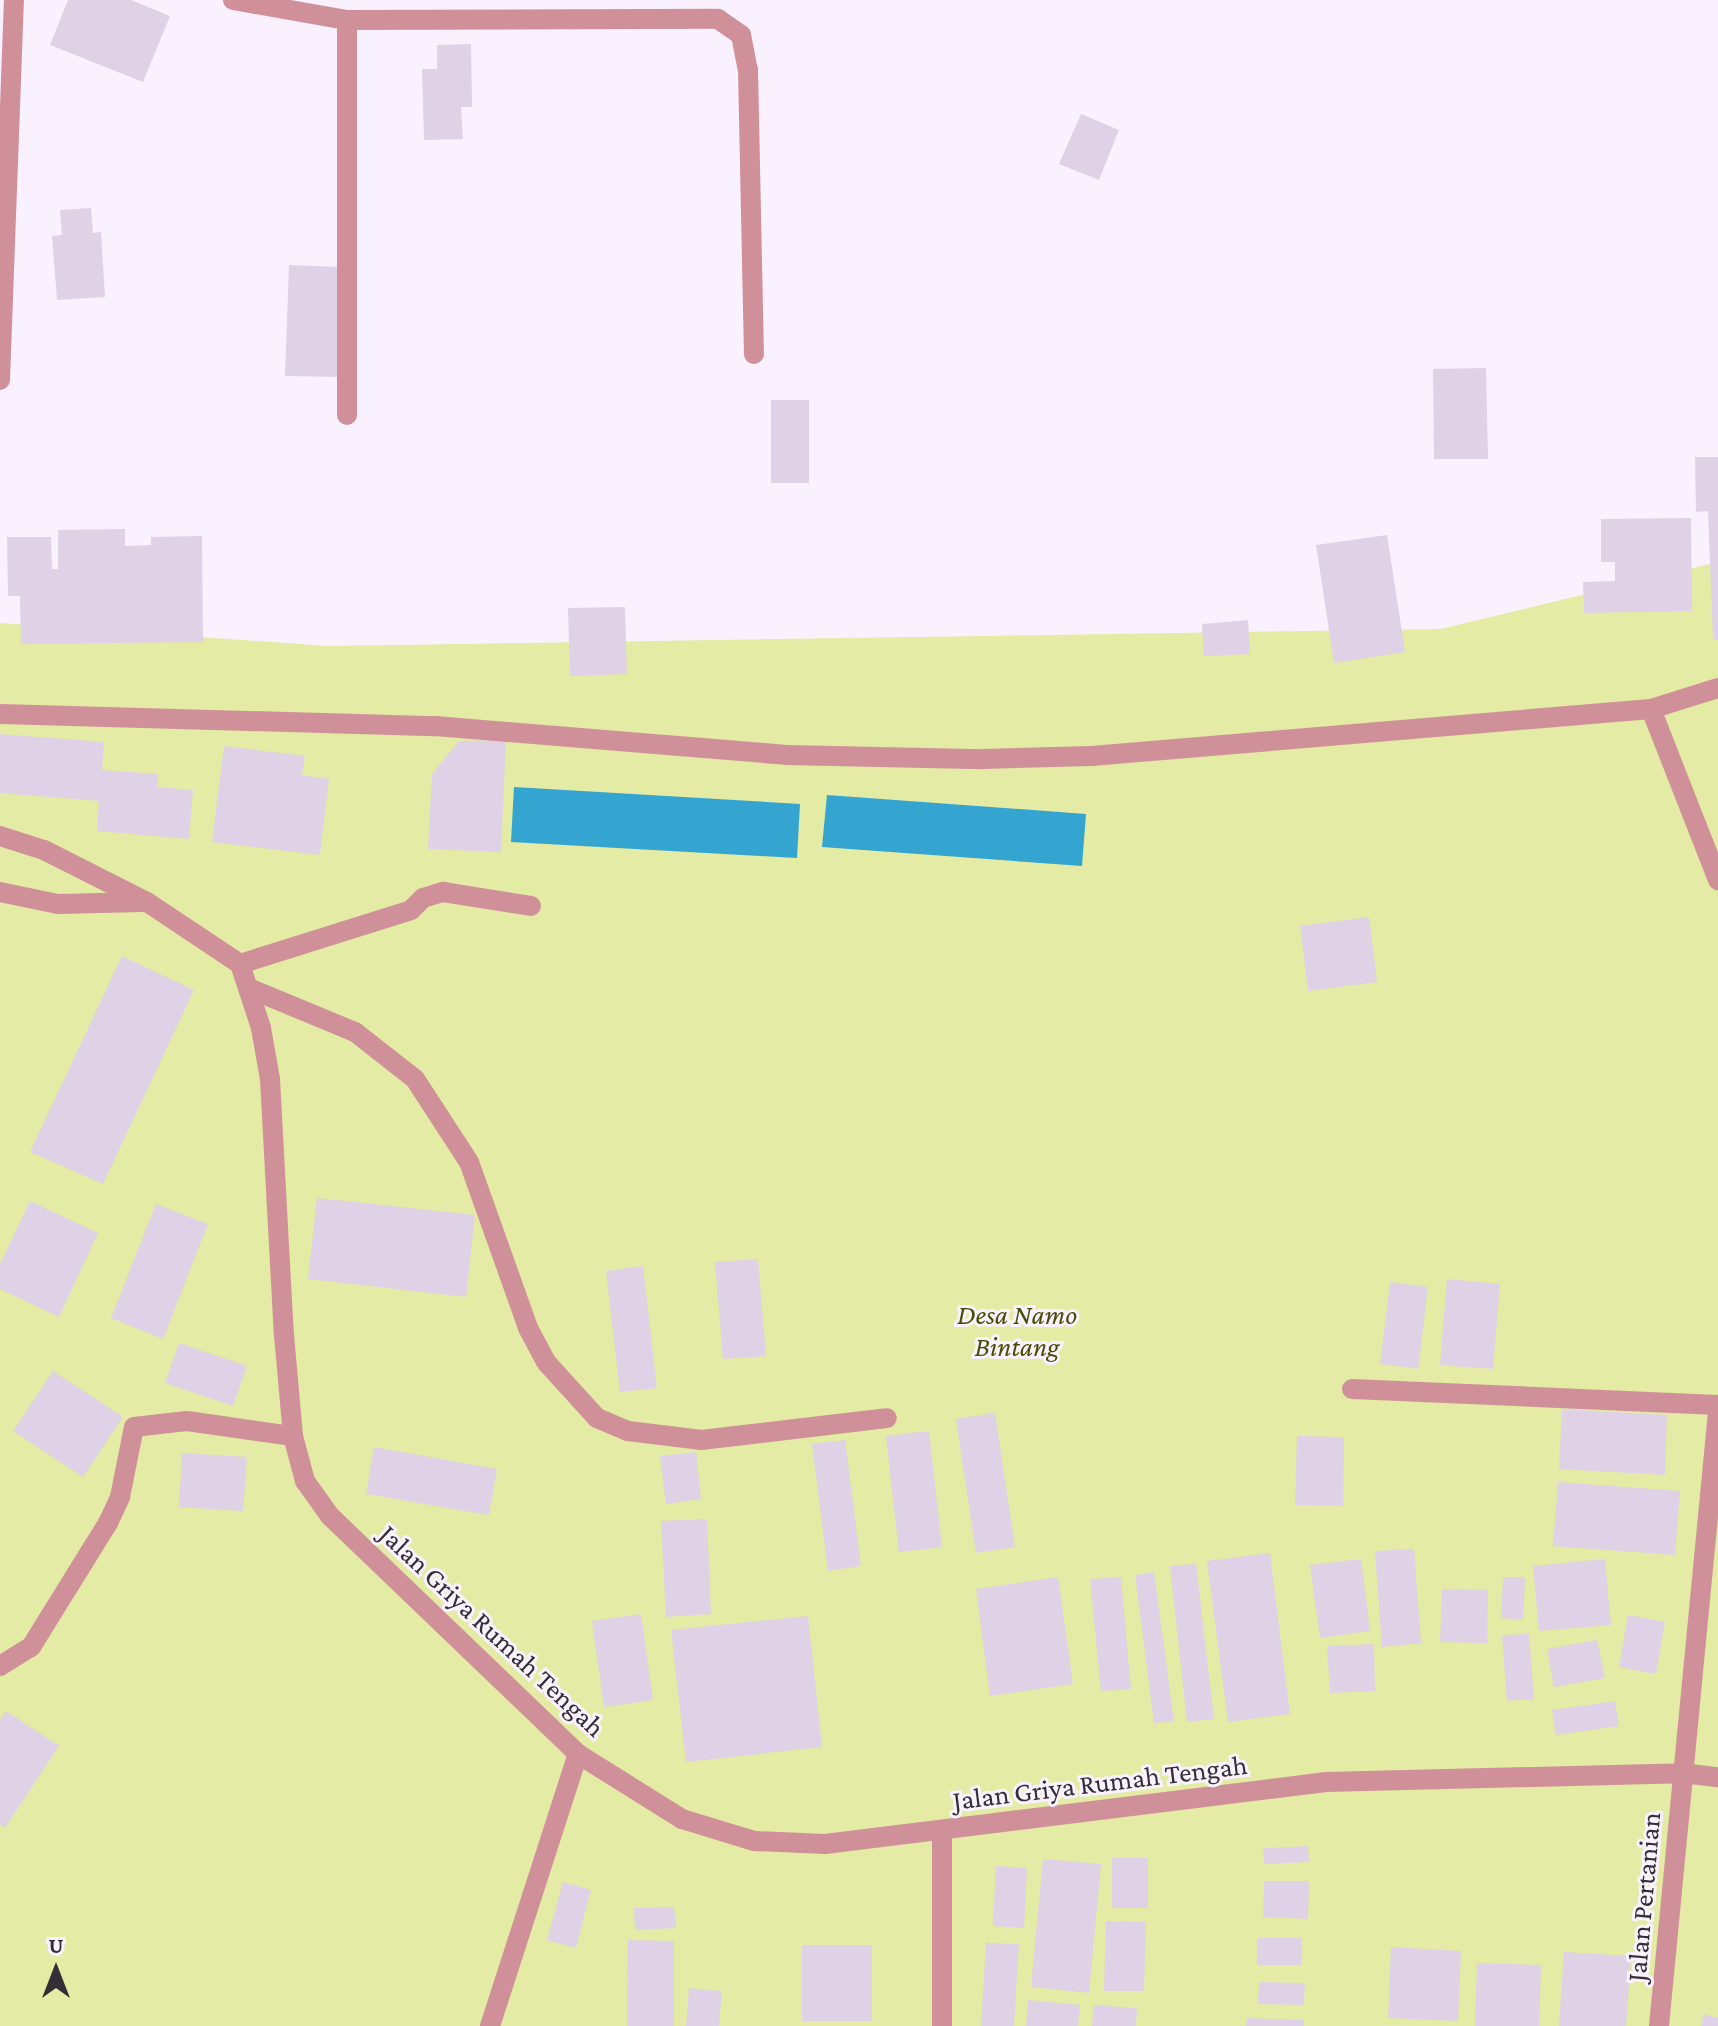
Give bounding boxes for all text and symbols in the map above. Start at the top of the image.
park label: Desa Namo Bintang [957,1298,1077,1364]
street label: Jalan Griya Rumah Tengah [372,1518,612,1744]
street label: Jalan Griya Rumah Tengah [951,1748,1249,1818]
street label: Jalan Pertanian [1620,1811,1668,1983]
north arrow [16,1930,96,2010]
text: U [48,1933,64,1958]

